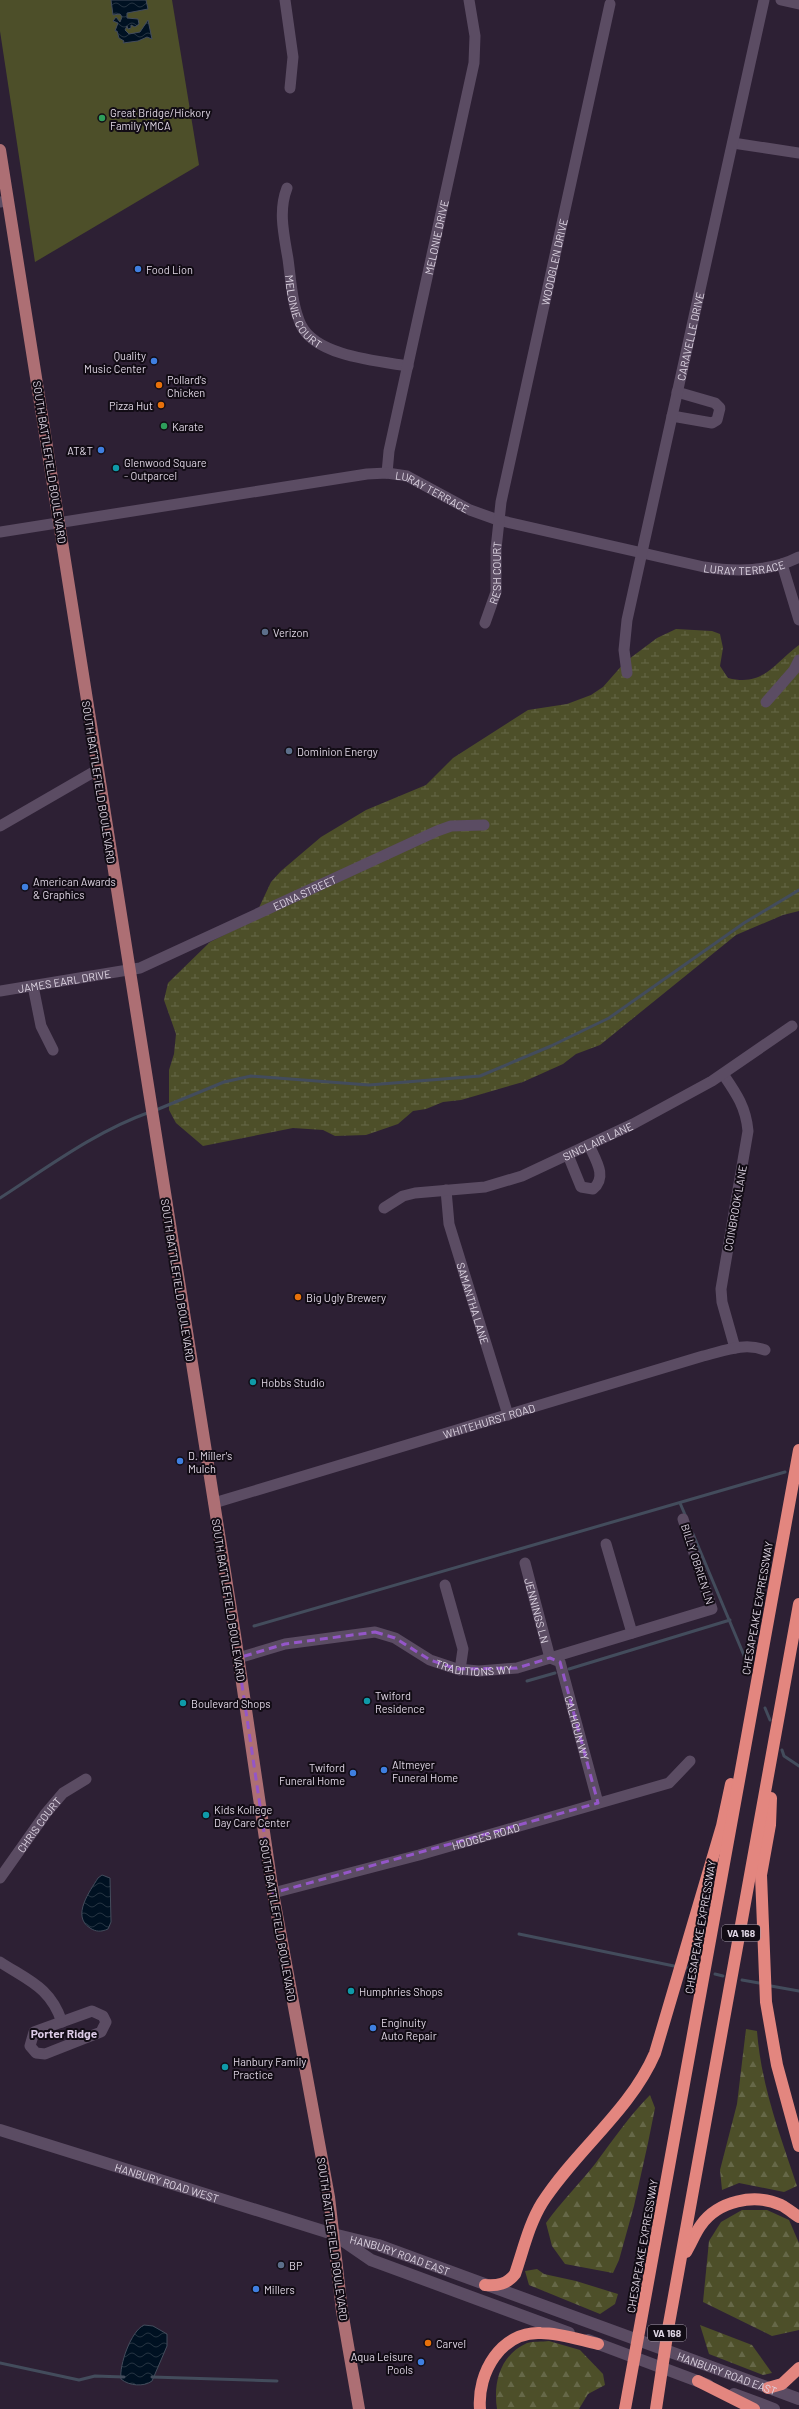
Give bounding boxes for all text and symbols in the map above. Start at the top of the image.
place label: Great Bridge/Hickory Family YMCA [110,106,211,132]
marker: Great Bridge/Hickory Family YMCA [97,113,107,123]
street label: MELONIE DRIVE [421,198,450,276]
street label: WOODGLEN DRIVE [538,217,569,306]
place label: Food Lion [146,263,193,276]
marker: Food Lion [133,264,143,274]
street label: MELONIE COURT [283,274,325,350]
street label: CARAVELLE DRIVE [674,290,706,382]
place label: Quality Music Center [84,349,146,375]
marker: Quality Music Center [149,356,159,366]
place label: Pollard's Chicken [167,373,206,399]
street label: SOUTH BATTLEFIELD BOULEVARD [31,380,69,545]
marker: Pollard's Chicken [154,380,164,390]
place label: Pizza Hut [109,399,153,412]
marker: Pizza Hut [156,400,166,410]
place label: Karate [172,420,204,433]
marker: Karate [159,421,169,431]
place label: AT&T [67,444,93,457]
marker: AT&T [96,445,106,455]
place label: Glenwood Square - Outparcel [124,456,207,482]
marker: Glenwood Square - Outparcel [111,463,121,473]
street label: LURAY TERRACE [395,468,472,515]
street label: RESH COURT [486,541,503,606]
street label: LURAY TERRACE [703,557,787,577]
place label: Verizon [273,626,309,639]
marker: Verizon [260,627,270,637]
street label: SOUTH BATTLEFIELD BOULEVARD [80,700,118,865]
place label: Dominion Energy [297,745,378,758]
marker: Dominion Energy [284,746,294,756]
street label: EDNA STREET [271,872,338,912]
place label: American Awards & Graphics [33,875,116,901]
marker: American Awards & Graphics [20,882,30,892]
street label: JAMES EARL DRIVE [17,966,112,994]
street label: SINCLAIR LANE [560,1119,635,1163]
street label: COINBROOK LANE [721,1164,749,1252]
street label: SOUTH BATTLEFIELD BOULEVARD [159,1198,197,1363]
street label: SAMANTHA LANE [455,1261,492,1346]
place label: Big Ugly Brewery [306,1291,386,1304]
marker: Big Ugly Brewery [293,1292,303,1302]
place label: Hobbs Studio [261,1376,325,1389]
marker: Hobbs Studio [248,1377,258,1387]
street label: WHITEHURST ROAD [441,1400,537,1440]
place label: D. Miller's Mulch [188,1449,232,1475]
marker: D. Miller's Mulch [175,1456,185,1466]
street label: SOUTH BATTLEFIELD BOULEVARD [210,1518,248,1683]
street label: BILLY OBRIEN LN [679,1522,717,1606]
street label: CHESAPEAKE EXPRESSWAY [739,1540,775,1676]
street label: JENNINGS LN [523,1576,552,1644]
street label: TRADITIONS WY [434,1656,513,1678]
place label: Twiford Residence [375,1689,425,1715]
street label: CALHOUN WY [563,1694,593,1761]
marker: Twiford Residence [362,1696,372,1706]
place label: Boulevard Shops [191,1697,271,1710]
marker: Boulevard Shops [178,1698,188,1708]
place label: Altmeyer Funeral Home [392,1758,458,1784]
place label: Twiford Funeral Home [279,1761,345,1787]
marker: Altmeyer Funeral Home [379,1765,389,1775]
marker: Twiford Funeral Home [348,1768,358,1778]
street label: CHRIS COURT [14,1794,63,1855]
place label: Kids Kollege Day Care Center [214,1803,290,1829]
marker: Kids Kollege Day Care Center [201,1810,211,1820]
street label: HODGES ROAD [450,1820,521,1852]
street label: SOUTH BATTLEFIELD BOULEVARD [257,1838,299,2002]
street label: CHESAPEAKE EXPRESSWAY [682,1859,718,1995]
road number: VA 168 [722,1925,760,1941]
place label: Humphries Shops [359,1985,443,1998]
marker: Humphries Shops [346,1986,356,1996]
place label: Enginuity Auto Repair [381,2016,437,2042]
marker: Enginuity Auto Repair [368,2023,378,2033]
district label: Porter Ridge [31,2026,98,2040]
place label: Hanbury Family Practice [233,2055,306,2081]
marker: Hanbury Family Practice [220,2062,230,2072]
street label: SOUTH BATTLEFIELD BOULEVARD [315,2157,351,2322]
street label: HANBURY ROAD WEST [113,2160,221,2205]
street label: CHESAPEAKE EXPRESSWAY [624,2178,660,2314]
street label: HANBURY ROAD EAST [349,2232,452,2277]
place label: BP [289,2259,303,2272]
marker: BP [276,2260,286,2270]
place label: Millers [264,2283,295,2296]
marker: Millers [251,2284,261,2294]
road number: VA 168 [648,2325,686,2341]
place label: Carvel [436,2337,466,2350]
marker: Carvel [423,2338,433,2348]
street label: HANBURY ROAD EAST [676,2349,779,2397]
place label: Aqua Leisure Pools [351,2350,413,2376]
marker: Aqua Leisure Pools [416,2357,426,2367]

